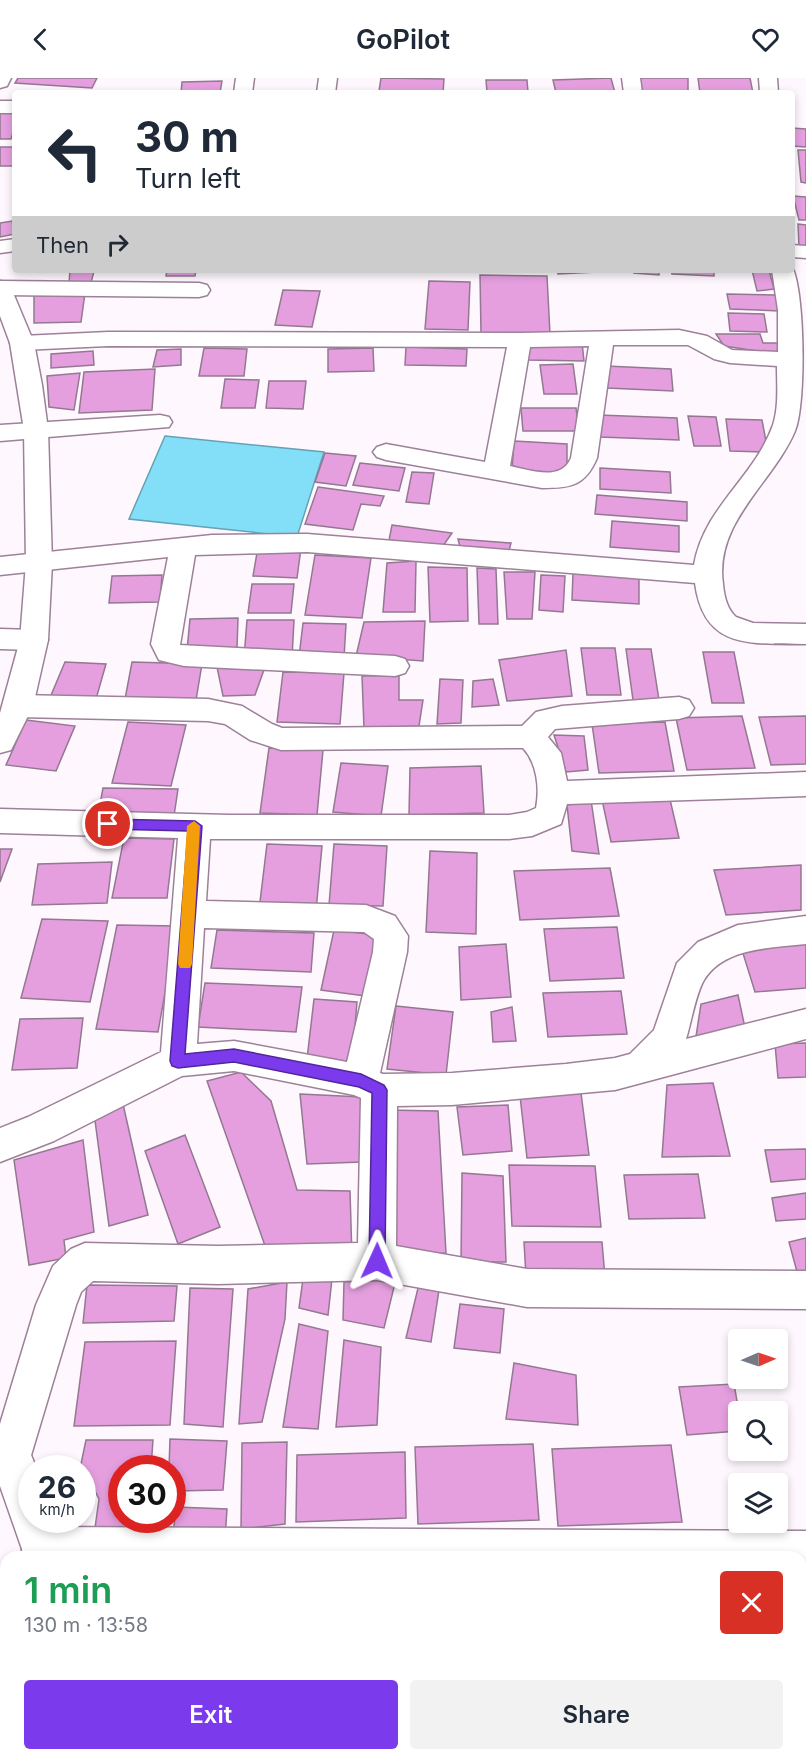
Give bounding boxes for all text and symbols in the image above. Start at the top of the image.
icon: back [24,23,57,56]
text: GoPilot [356,23,450,56]
icon: heart [749,23,782,56]
text: 30 m [135,111,239,162]
icon: left [36,114,114,192]
text: Turn left [135,162,241,195]
icon: right [101,228,134,261]
text: Then [36,232,89,258]
pin [82,798,133,849]
icon: arrive [91,807,124,840]
position arrow [345,1229,409,1293]
north arrow [728,1329,788,1389]
map controls [728,1329,788,1533]
button: search [728,1401,788,1461]
speed limit sign: 30 [108,1455,186,1533]
text: 26 [38,1469,76,1505]
button: layers [728,1473,788,1533]
text: km/h [39,1500,75,1519]
text: 1 min [24,1568,112,1612]
button: close [720,1571,783,1634]
text: 130 m · 13:58 [24,1613,148,1637]
button: Exit [24,1680,398,1749]
button: Share [410,1680,783,1749]

